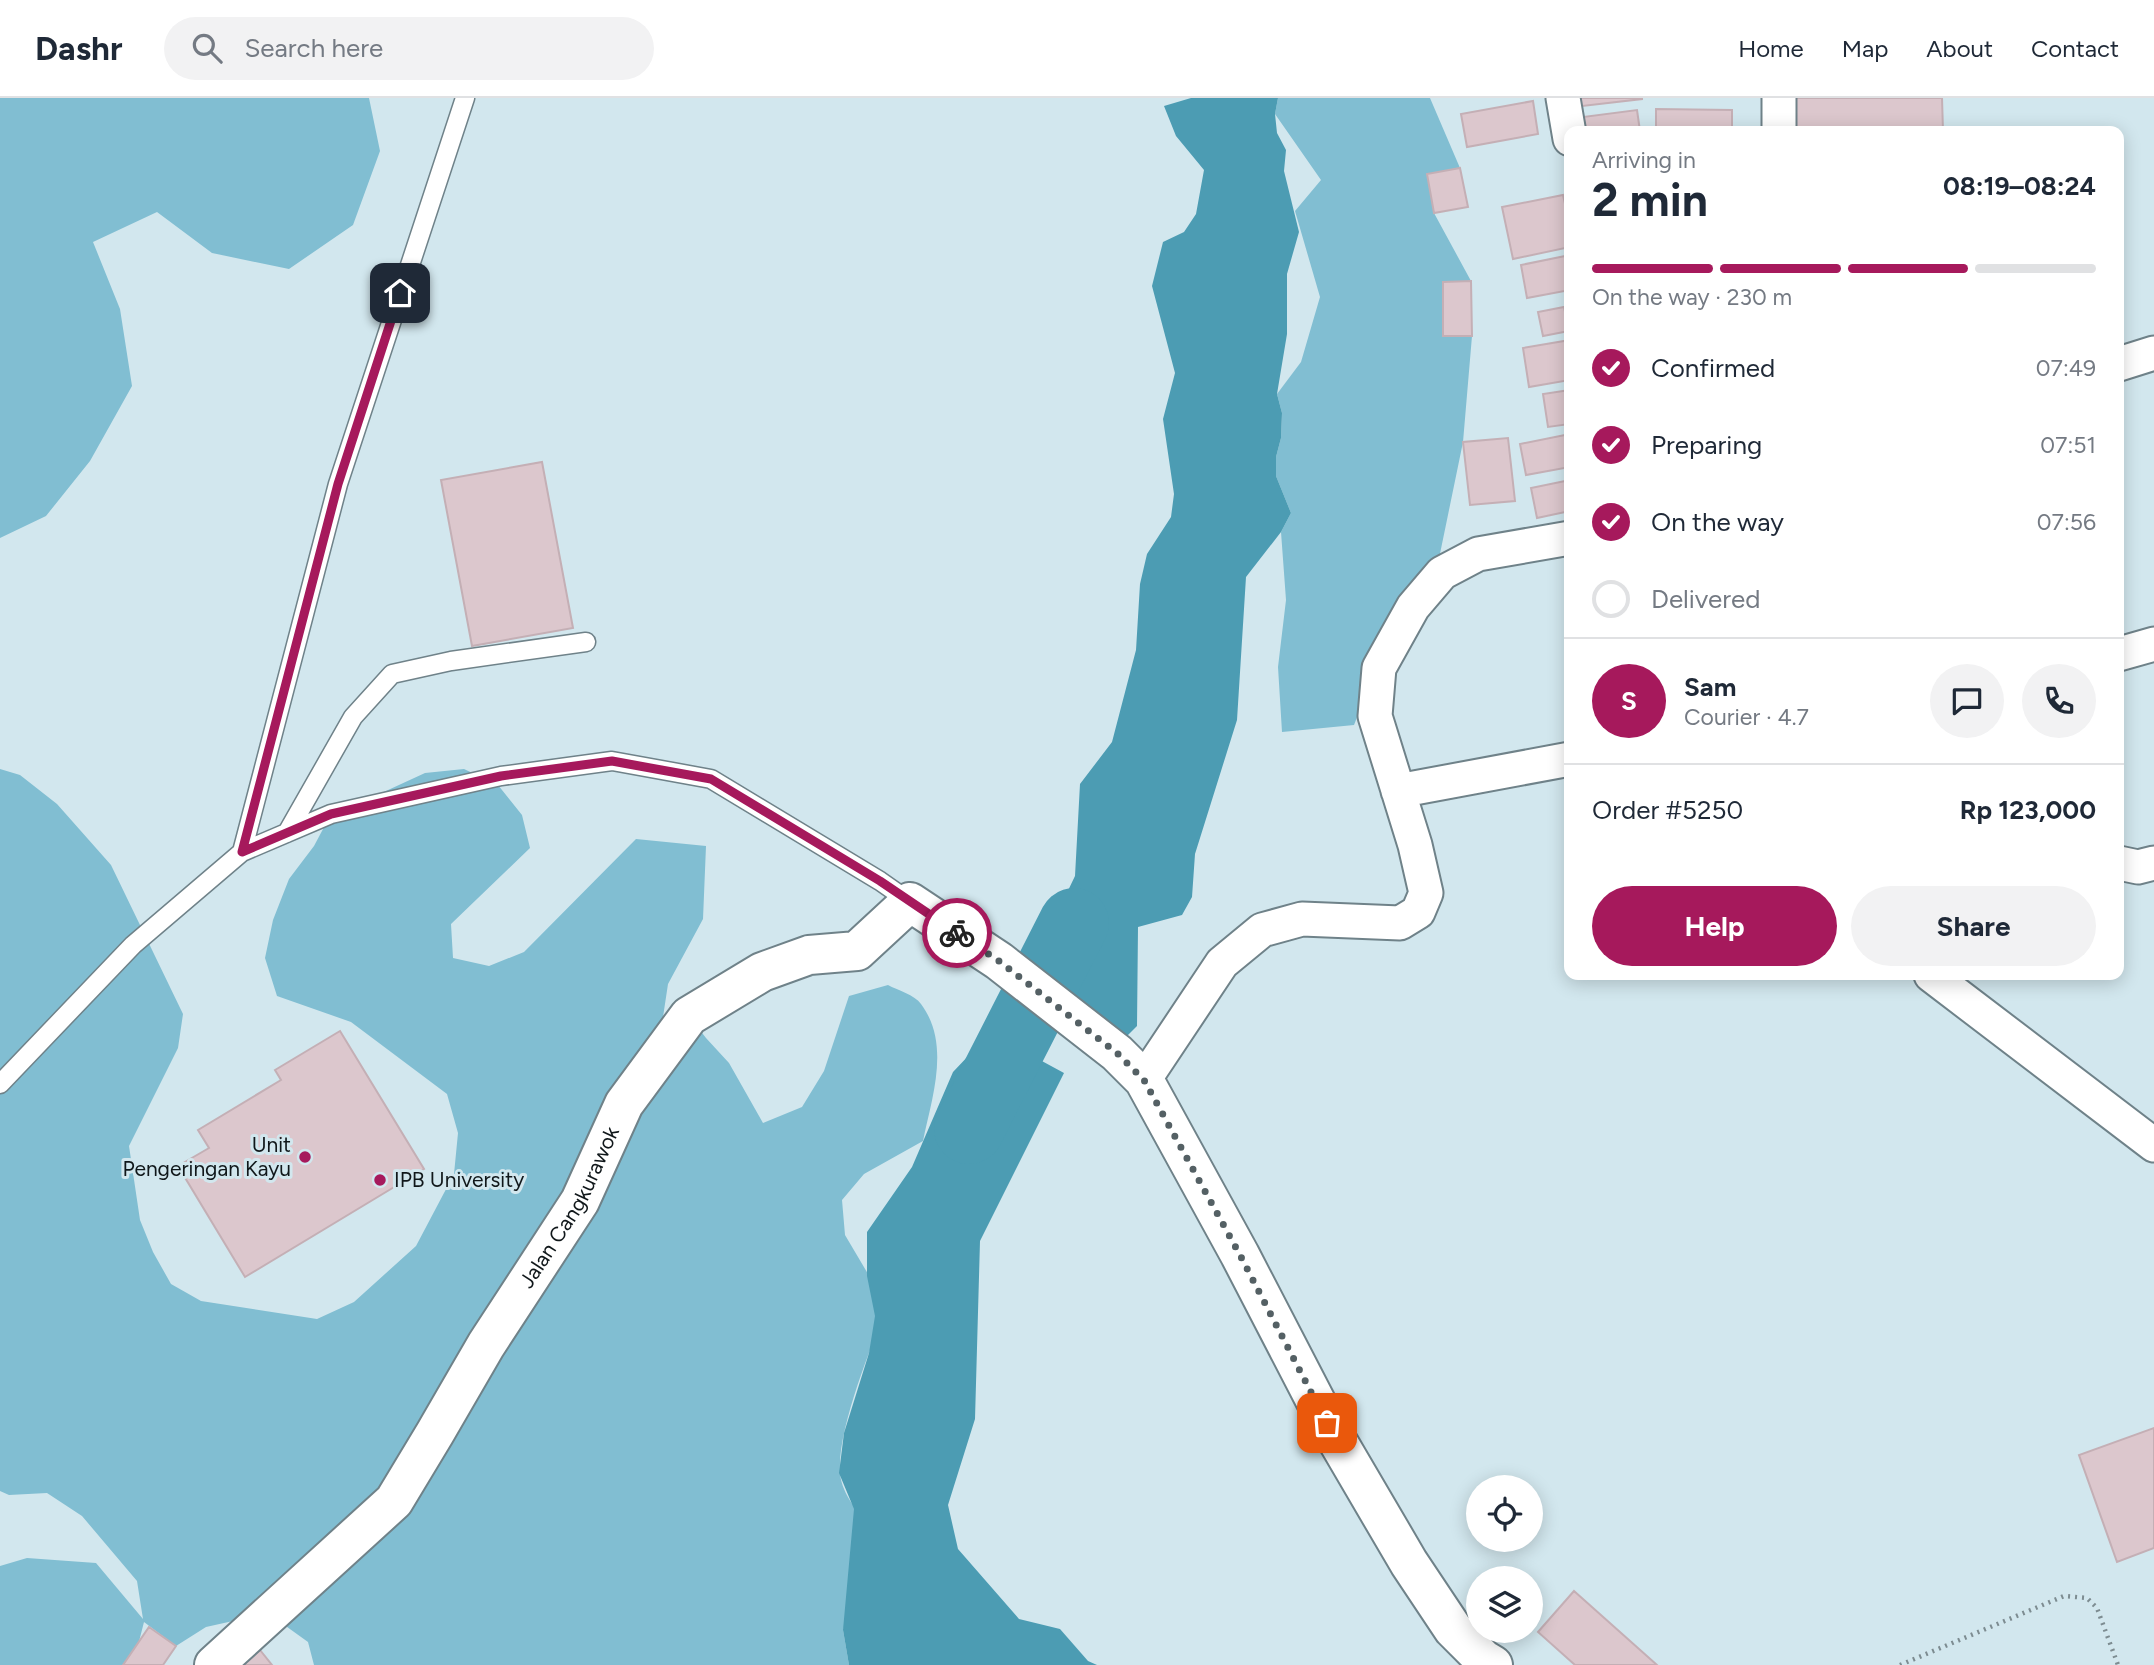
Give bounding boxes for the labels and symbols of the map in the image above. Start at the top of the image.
pin [370,263,430,323]
courier [922,898,992,968]
street label: Jalan Cangkurawok [514,1122,624,1293]
place label: Unit Pengeringan Kayu [122,1132,291,1181]
marker: Unit Pengeringan Kayu [297,1149,313,1165]
place label: IPB University [394,1167,524,1192]
marker: IPB University [372,1172,388,1188]
pin [1297,1393,1357,1453]

